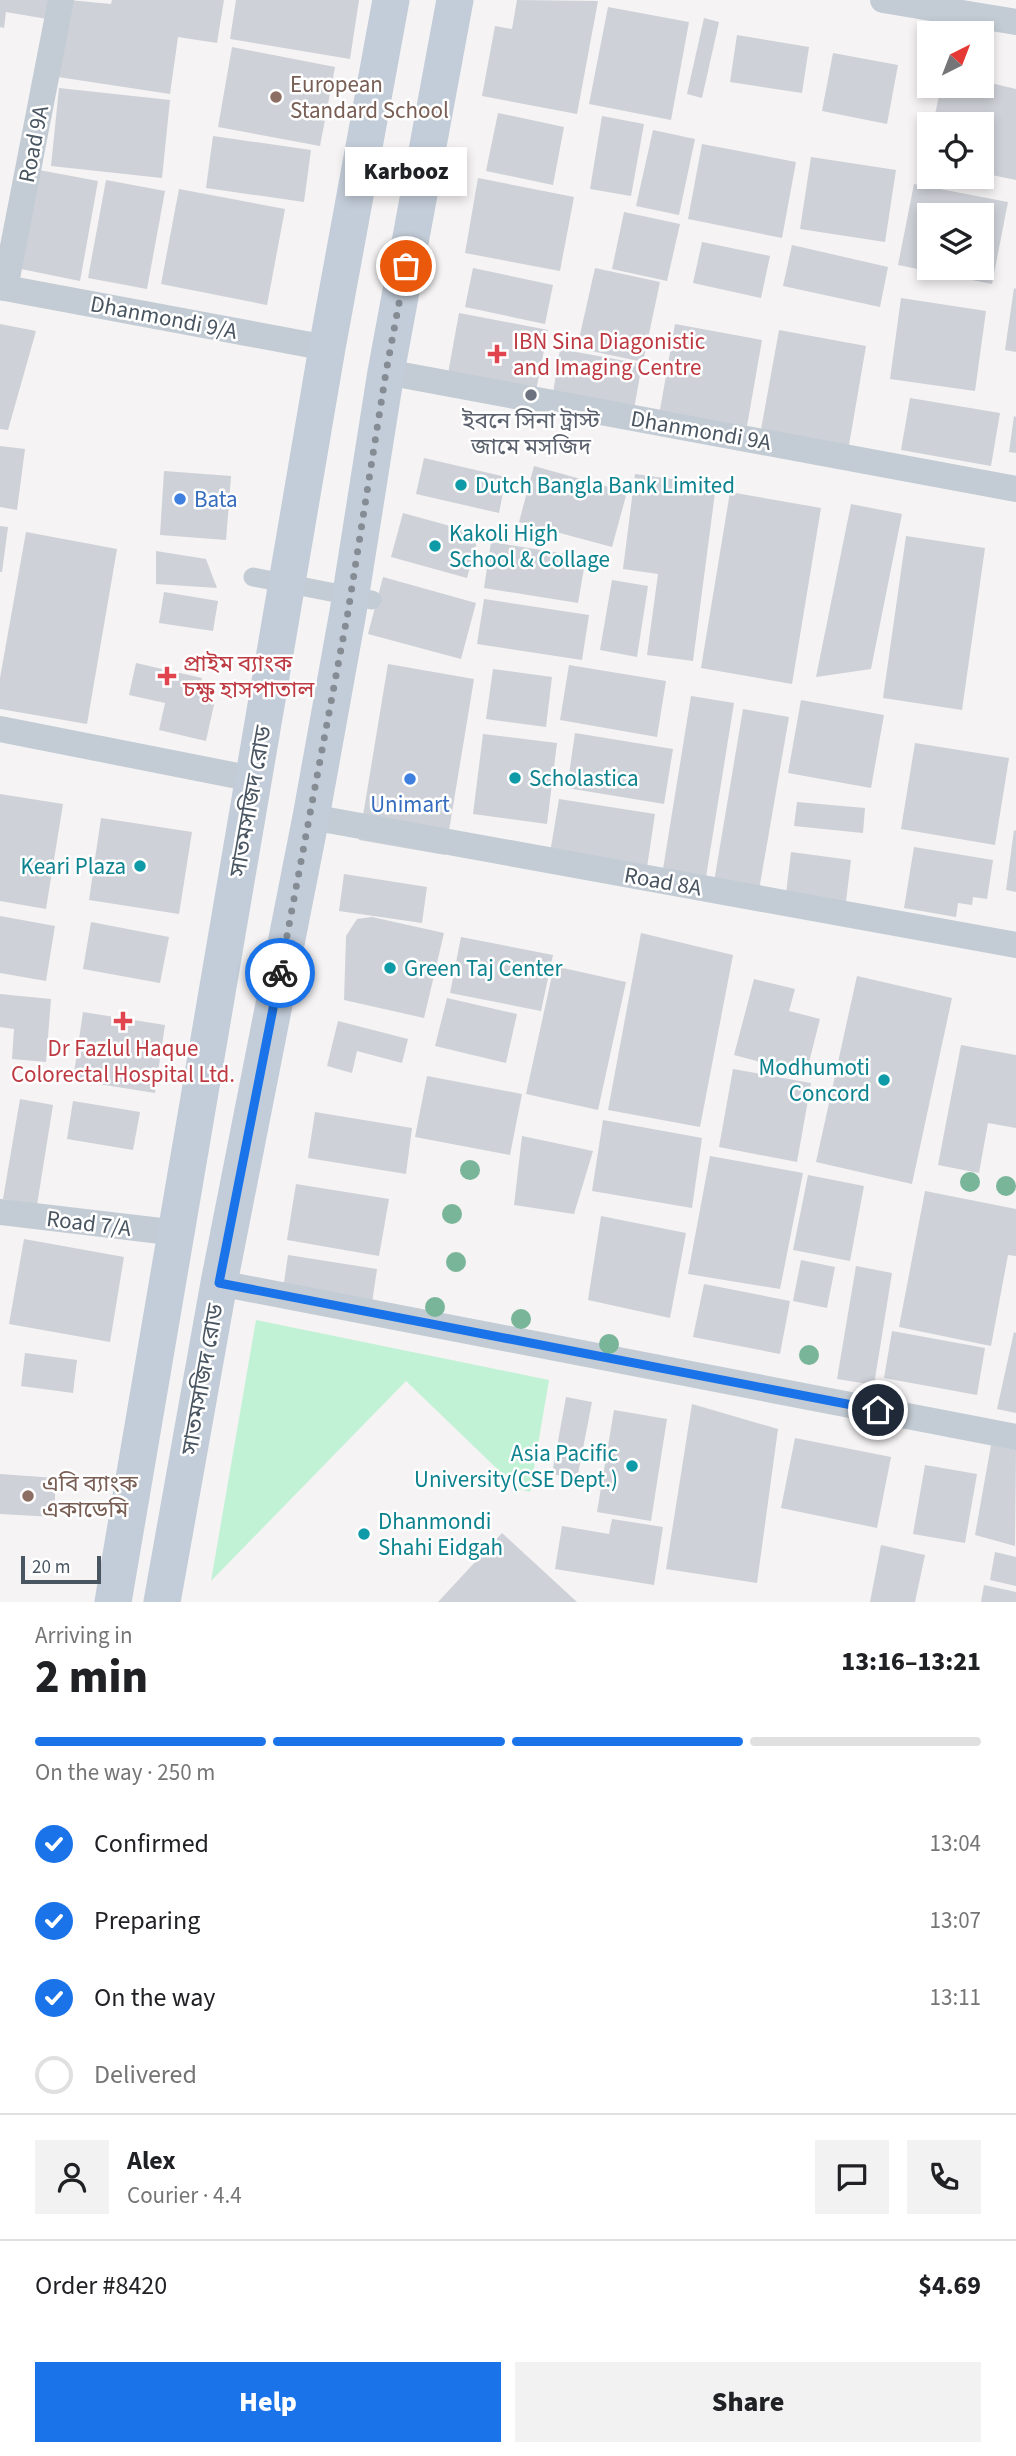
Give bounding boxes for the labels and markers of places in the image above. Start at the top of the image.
place label: European Standard School [290,68,449,127]
marker: European Standard School [268,89,284,105]
callout: Karbooz [345,147,467,196]
pin [376,236,436,296]
place label: IBN Sina Diagonistic and Imaging Centre [513,325,705,384]
marker: IBN Sina Diagonistic and Imaging Centre [487,344,507,364]
marker: ইবনে সিনা ট্রাস্ট জামে মসজিদ [523,387,539,403]
place label: ইবনে সিনা ট্রাস্ট জামে মসজিদ [461,404,600,463]
place label: Dutch Bangla Bank Limited [475,469,735,502]
marker: Dutch Bangla Bank Limited [453,477,469,493]
place label: Bata [194,483,238,516]
marker: Bata [172,491,188,507]
place label: Kakoli High School & Collage [449,517,610,576]
marker: Kakoli High School & Collage [427,538,443,554]
place label: প্রাইম ব্যাংক চক্ষু হাসপাতাল [182,647,315,706]
marker: প্রাইম ব্যাংক চক্ষু হাসপাতাল [157,666,177,686]
place label: Scholastica [529,762,639,795]
marker: Scholastica [507,770,523,786]
marker: Unimart [402,771,418,787]
place label: Unimart [370,788,450,821]
place label: Keari Plaza [21,850,126,883]
marker: Keari Plaza [132,858,148,874]
place label: Green Taj Center [404,952,563,985]
marker: Green Taj Center [382,960,398,976]
marker: Dr Fazlul Haque Colorectal Hospital Ltd. [113,1011,133,1031]
place label: Dr Fazlul Haque Colorectal Hospital Ltd. [11,1032,235,1091]
place label: Modhumoti Concord [758,1051,870,1110]
marker: Modhumoti Concord [876,1072,892,1088]
pin [848,1380,908,1440]
place label: Asia Pacific University(CSE Dept.) [414,1437,618,1496]
marker: Asia Pacific University(CSE Dept.) [624,1458,640,1474]
place label: এবি ব্যাংক একাডেমি [42,1467,138,1526]
marker: এবি ব্যাংক একাডেমি [20,1488,36,1504]
place label: Dhanmondi Shahi Eidgah [378,1505,503,1564]
marker: Dhanmondi Shahi Eidgah [356,1526,372,1542]

